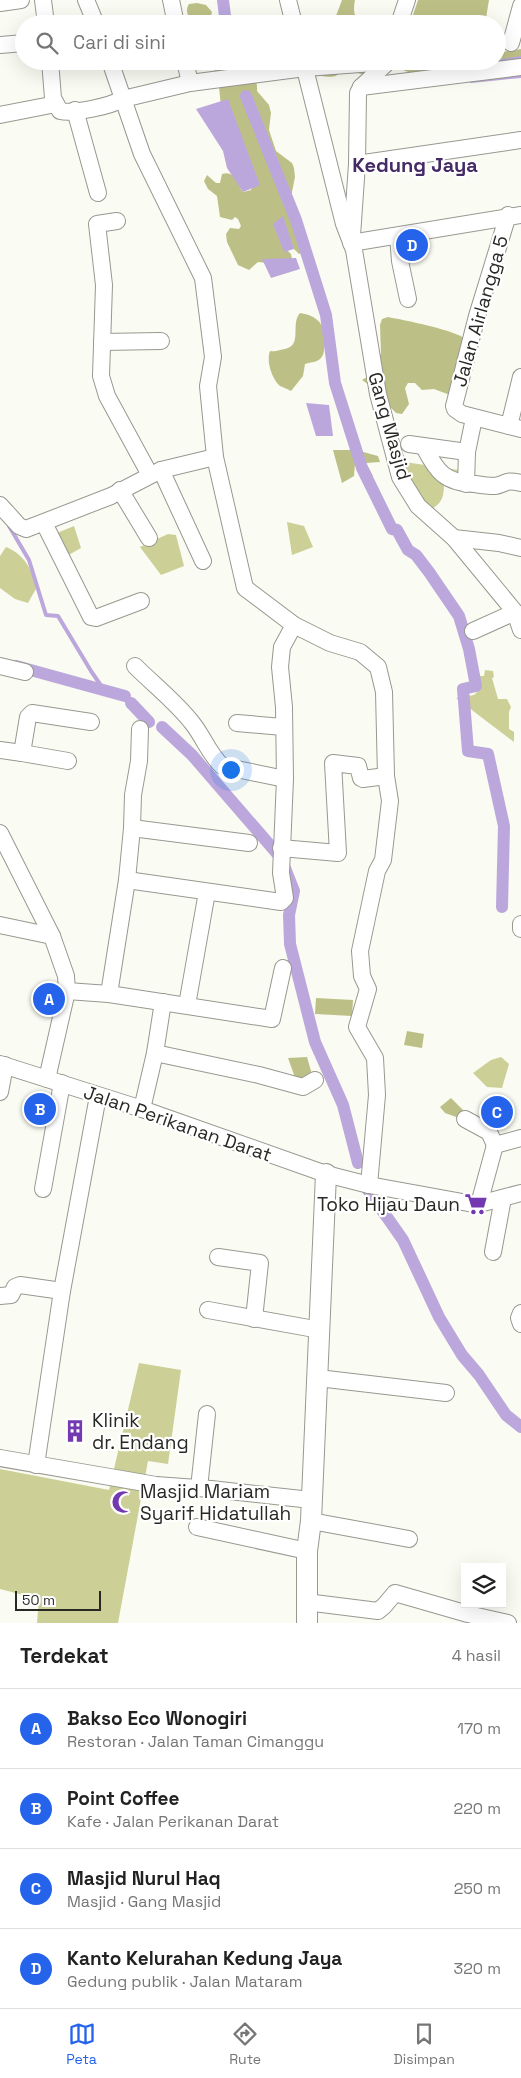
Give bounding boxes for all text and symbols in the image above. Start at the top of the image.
search box [15,15,506,70]
icon: search [33,29,61,57]
text: Cari di sini [73,30,166,55]
district label: Kedung Jaya [352,152,478,178]
pin: D [396,226,428,264]
street label: Jalan Airlangga 5 [447,233,514,390]
street label: Gang Masjid [362,369,417,483]
your location [218,757,244,783]
pin: A [33,980,65,1018]
street label: Jalan Perikanan Darat [80,1080,275,1167]
pin: B [24,1090,56,1128]
pin: C [481,1093,513,1131]
supermarket icon: Toko Hijau Daun [463,1191,489,1217]
place label: Toko Hijau Daun [317,1192,460,1217]
place label: Klinik dr. Endang [92,1408,189,1455]
building icon: Klinik dr. Endang [62,1418,88,1444]
place label: Masjid Mariam Syarif Hidatullah [140,1479,291,1526]
mosque icon: Masjid Mariam Syarif Hidatullah [110,1489,136,1515]
map controls [461,1563,506,1608]
button: layers [461,1563,506,1608]
scale bar [15,1588,101,1611]
text: 50 m [22,1591,55,1609]
text: Terdekat [20,1642,109,1669]
text: 4 hasil [452,1645,501,1666]
text: Bakso Eco Wonogiri [67,1706,247,1731]
text: A [31,1718,41,1739]
text: 170 m [457,1718,501,1739]
text: Restoran · Jalan Taman Cimanggu [67,1731,324,1752]
text: Point Coffee [67,1786,180,1811]
text: B [31,1798,41,1819]
text: 220 m [454,1798,501,1819]
text: Kafe · Jalan Perikanan Darat [67,1811,279,1832]
text: Masjid Nurul Haq [67,1866,221,1891]
text: C [31,1878,41,1899]
text: 250 m [454,1878,501,1899]
text: Masjid · Gang Masjid [67,1891,221,1912]
text: Kanto Kelurahan Kedung Jaya [67,1946,342,1971]
text: D [31,1958,41,1979]
text: 320 m [454,1958,501,1979]
text: Gedung publik · Jalan Mataram [67,1971,303,1992]
tab: Peta [66,2020,97,2068]
tab: Rute [229,2020,261,2068]
tab: Disimpan [394,2020,455,2068]

